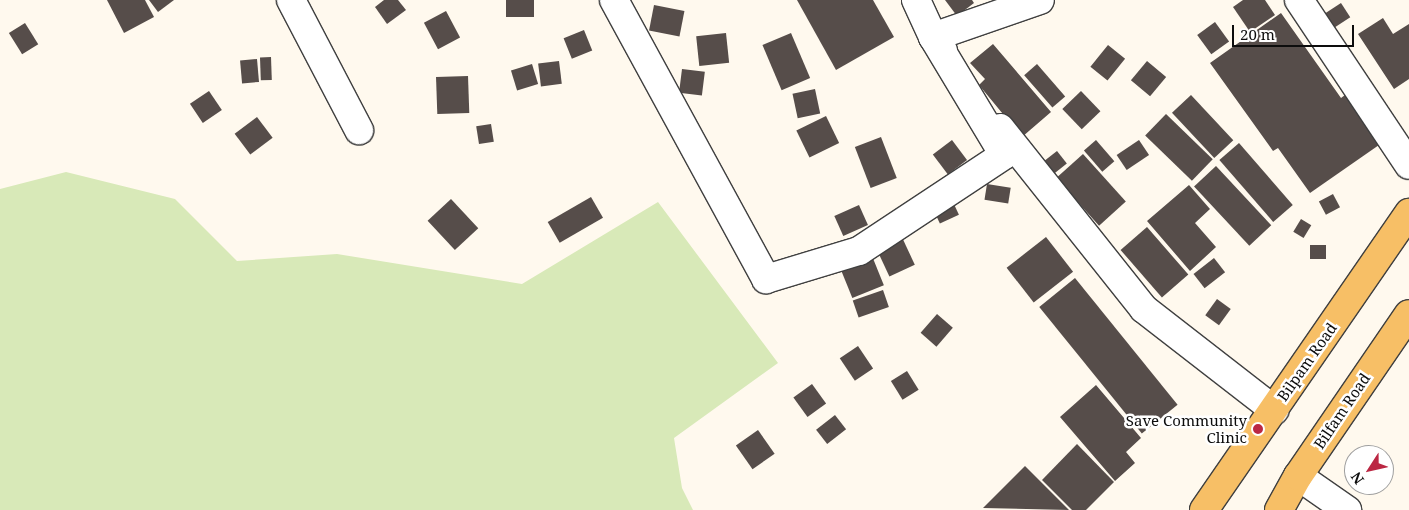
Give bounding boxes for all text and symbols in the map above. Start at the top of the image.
scale bar [1234,15,1356,47]
text: 20 m [1240,24,1275,44]
street label: Bilpam Road [1273,320,1341,404]
street label: Bilfam Road [1310,370,1374,452]
place label: Save Community Clinic [1126,411,1247,446]
marker: Save Community Clinic [1251,422,1265,436]
north arrow [1344,445,1394,495]
text: N [1346,468,1368,488]

